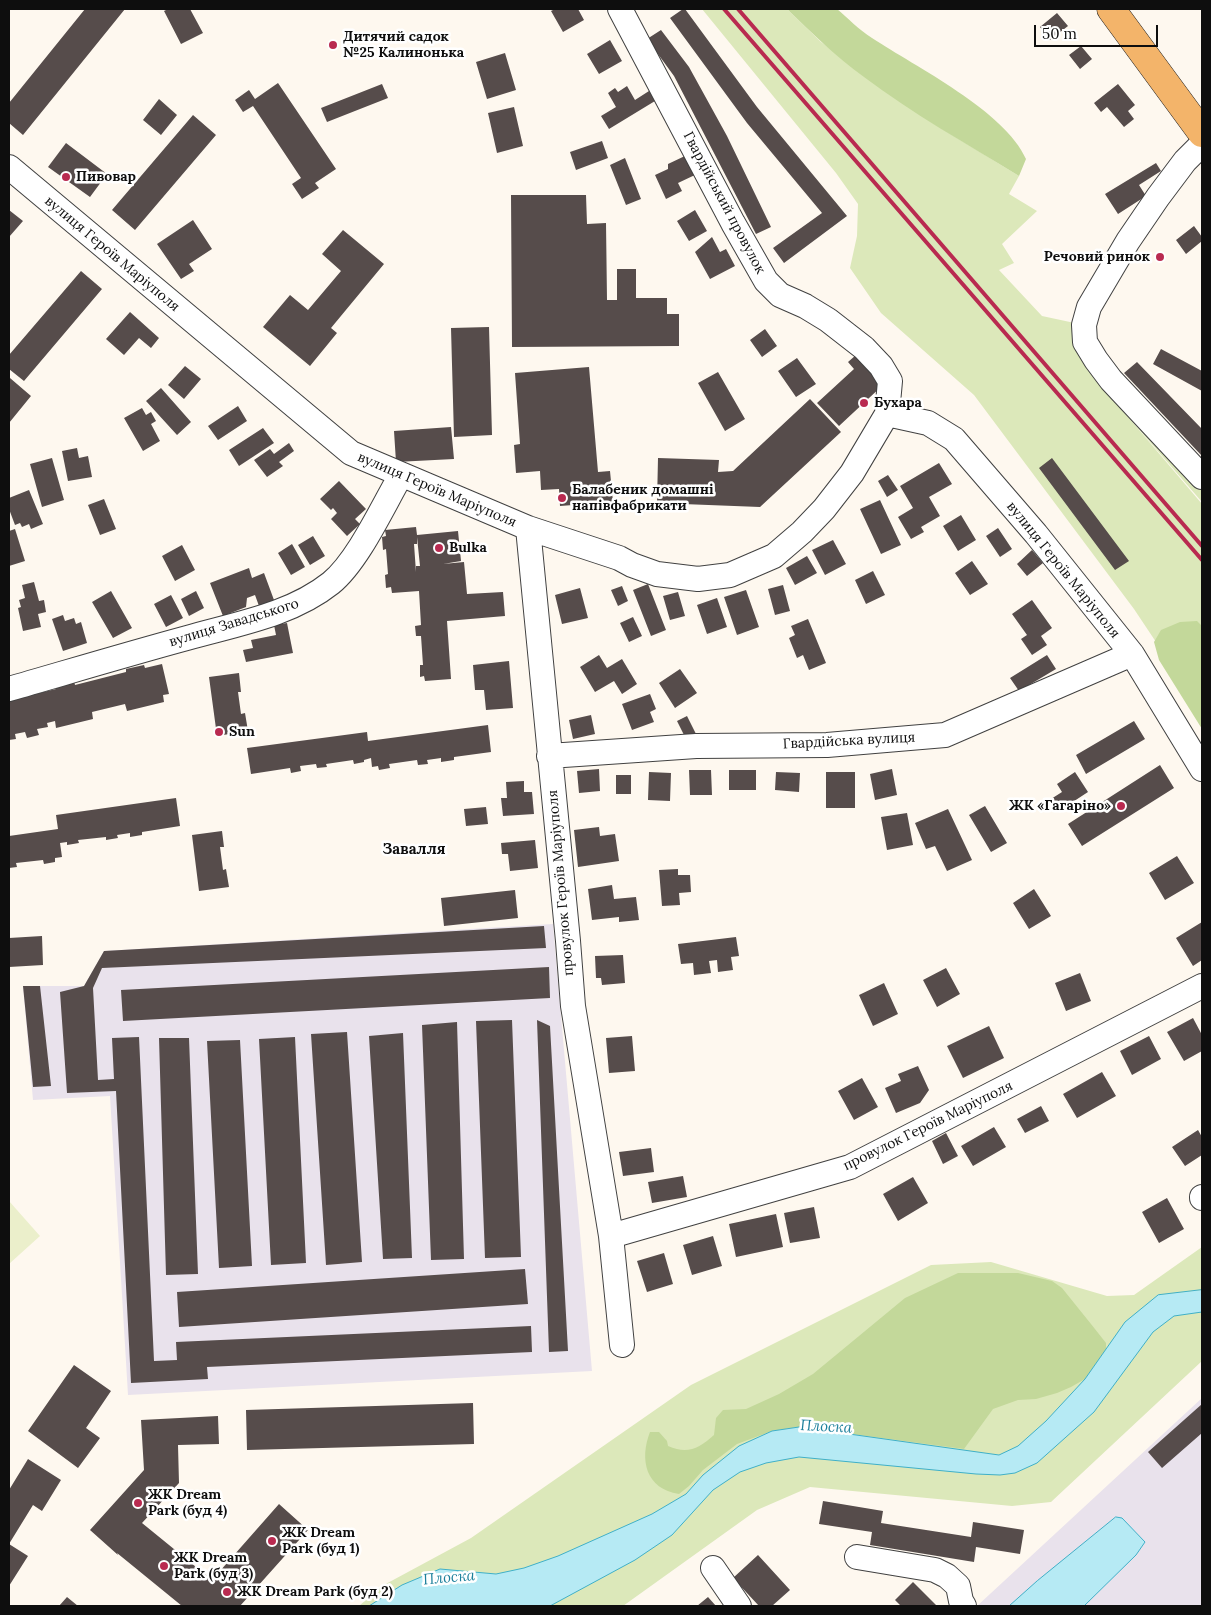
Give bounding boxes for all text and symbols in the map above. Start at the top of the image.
scale bar [1036,15,1160,47]
text: 50 m [1042,24,1077,43]
place label: Дитячий садок №25 Калинонька [343,29,464,62]
marker: Дитячий садок №25 Калинонька [327,39,339,51]
street label: Гвардійський провулок [679,129,769,277]
place label: Пивовар [76,169,136,185]
marker: Пивовар [60,171,72,183]
street label: вулиця Героїв Маріуполя [41,193,183,315]
place label: Речовий ринок [1044,249,1150,265]
marker: Речовий ринок [1154,251,1166,263]
place label: Бухара [874,395,922,411]
marker: Бухара [858,397,870,409]
street label: вулиця Героїв Маріуполя [355,449,519,531]
place label: Балабеник домашні напівфабрикати [572,482,714,514]
marker: Балабеник домашні напівфабрикати [556,492,568,504]
street label: вулиця Героїв Маріуполя [1003,498,1123,642]
place label: Bulka [449,540,487,556]
marker: Bulka [433,542,445,554]
street label: вулиця Завадського [167,595,301,651]
place label: Sun [229,724,255,740]
marker: Sun [213,726,225,738]
street label: Гвардійська вулиця [782,729,916,753]
street label: провулок Героїв Маріуполя [544,789,578,977]
place label: ЖК «Гагаріно» [1009,798,1111,814]
marker: ЖК «Гагаріно» [1115,800,1127,812]
district label: Завалля [382,841,446,859]
street label: провулок Героїв Маріуполя [840,1078,1016,1174]
water label: Плоска [800,1417,852,1437]
place label: ЖК Dream Park (буд 4) [148,1487,227,1520]
marker: ЖК Dream Park (буд 4) [132,1497,144,1509]
place label: ЖК Dream Park (буд 1) [282,1525,359,1558]
marker: ЖК Dream Park (буд 1) [266,1535,278,1547]
place label: ЖК Dream Park (буд 3) [174,1550,253,1582]
marker: ЖК Dream Park (буд 3) [158,1560,170,1572]
water label: Плоска [422,1567,476,1589]
place label: ЖК Dream Park (буд 2) [237,1584,393,1600]
marker: ЖК Dream Park (буд 2) [221,1586,233,1598]

